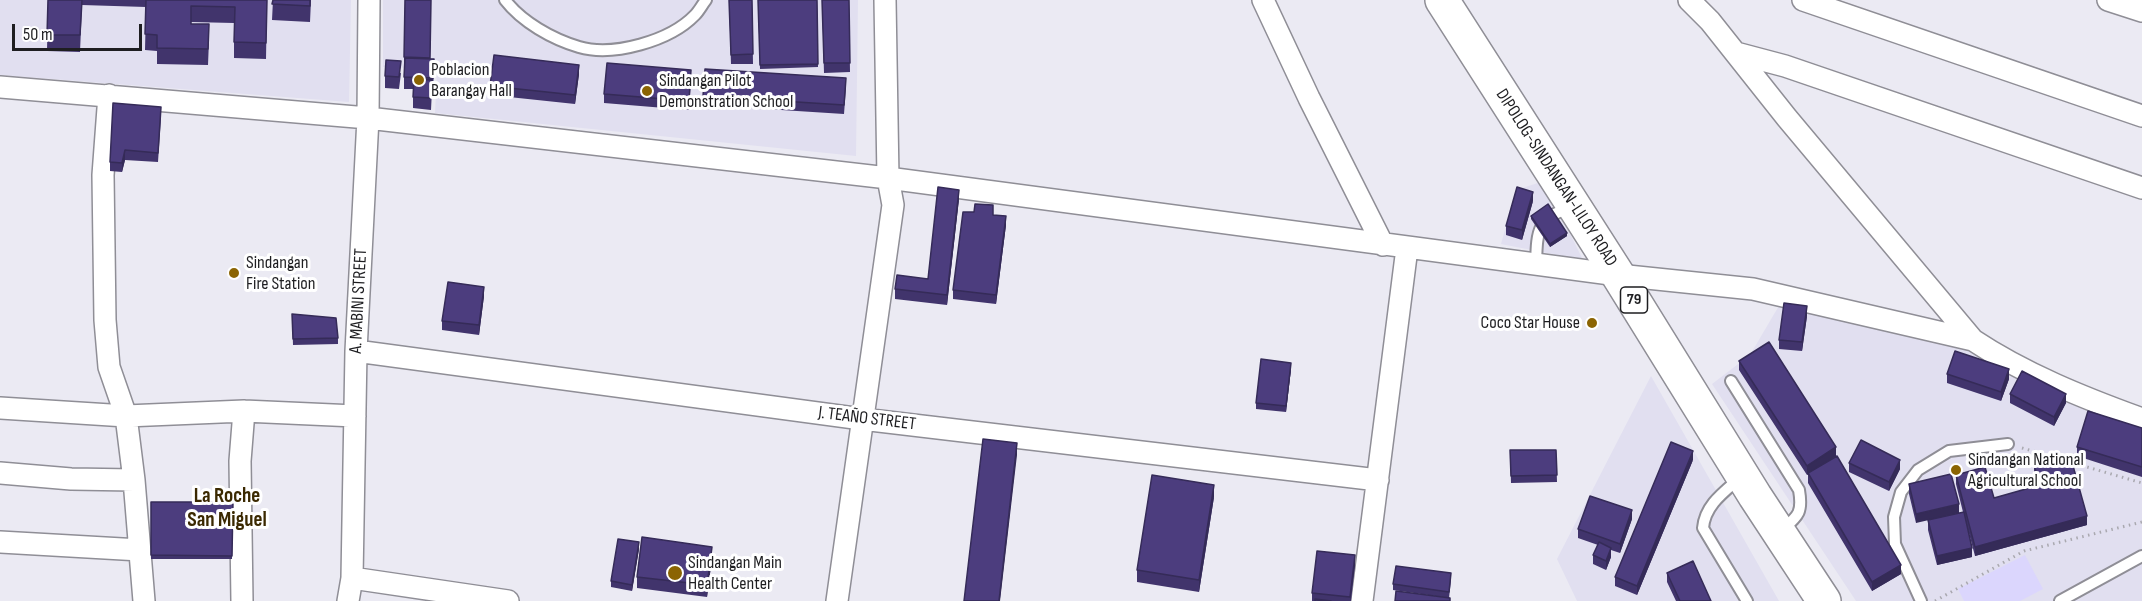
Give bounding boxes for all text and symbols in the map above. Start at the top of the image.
scale bar [15,12,146,50]
text: 50 m [23,24,53,45]
place label: Poblacion Barangay Hall [431,59,512,101]
place label: Sindangan Pilot Demonstration School [659,70,793,112]
marker: Poblacion Barangay Hall [412,73,426,87]
marker: Sindangan Pilot Demonstration School [640,84,654,98]
street label: DIPOLOG-SINDANGAN-LILOY ROAD [1490,85,1622,271]
street label: A. MABINI STREET [345,248,373,354]
place label: Sindangan Fire Station [246,252,315,294]
marker: Sindangan Fire Station [227,266,241,280]
road number: 79 [1620,287,1648,313]
place label: Coco Star House [1481,312,1580,334]
marker: Coco Star House [1585,316,1599,330]
street label: J. TEAÑO STREET [817,402,917,436]
place label: Sindangan National Agricultural School [1968,449,2084,492]
marker: Sindangan National Agricultural School [1949,463,1963,477]
district label: La Roche San Miguel [187,484,267,534]
place label: Sindangan Main Health Center [688,552,782,594]
marker: Sindangan Main Health Center [666,564,684,582]

